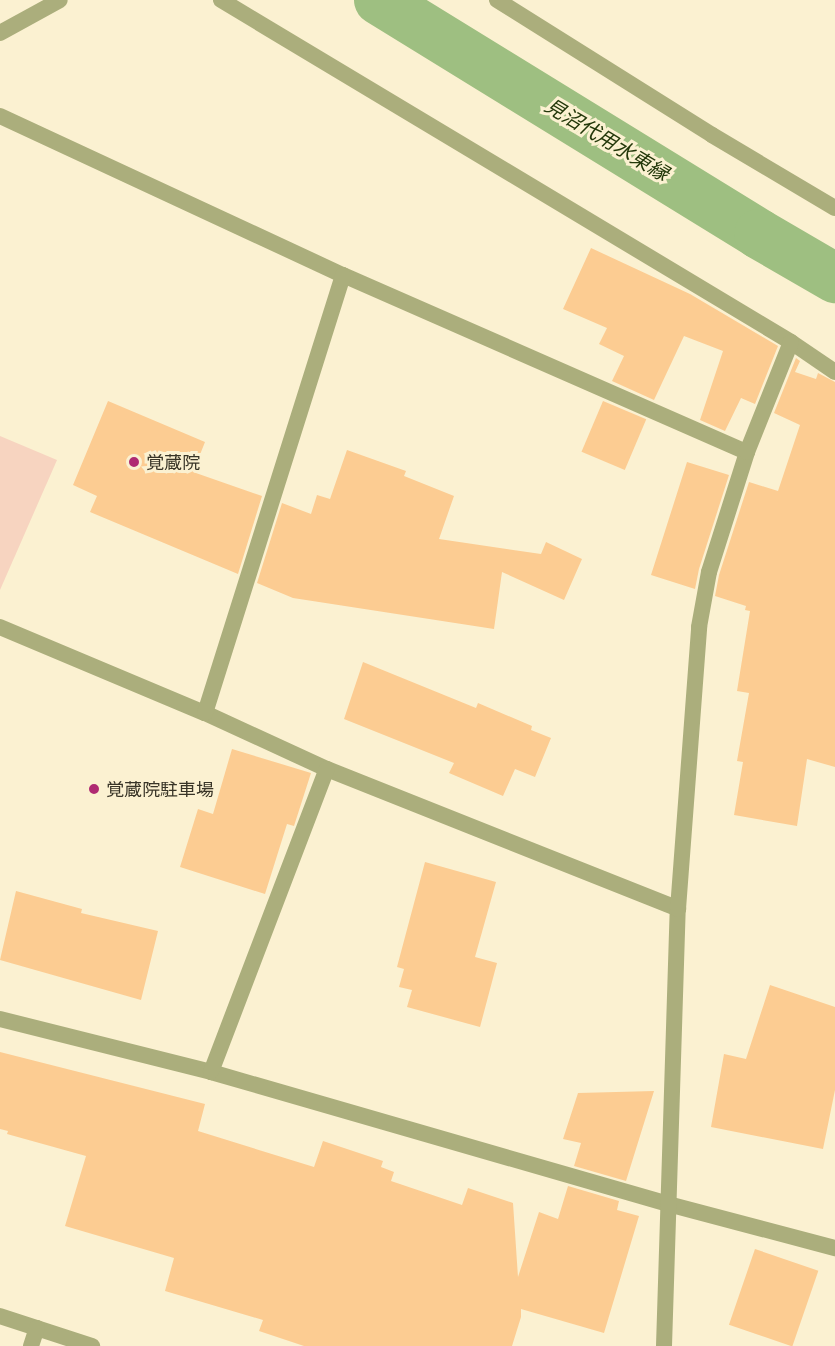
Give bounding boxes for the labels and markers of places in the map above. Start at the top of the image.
place label: 覚蔵院 [146,451,200,473]
marker: 覚蔵院 [127,455,141,469]
place label: 覚蔵院駐車場 [106,778,214,800]
marker: 覚蔵院駐車場 [87,782,101,796]

